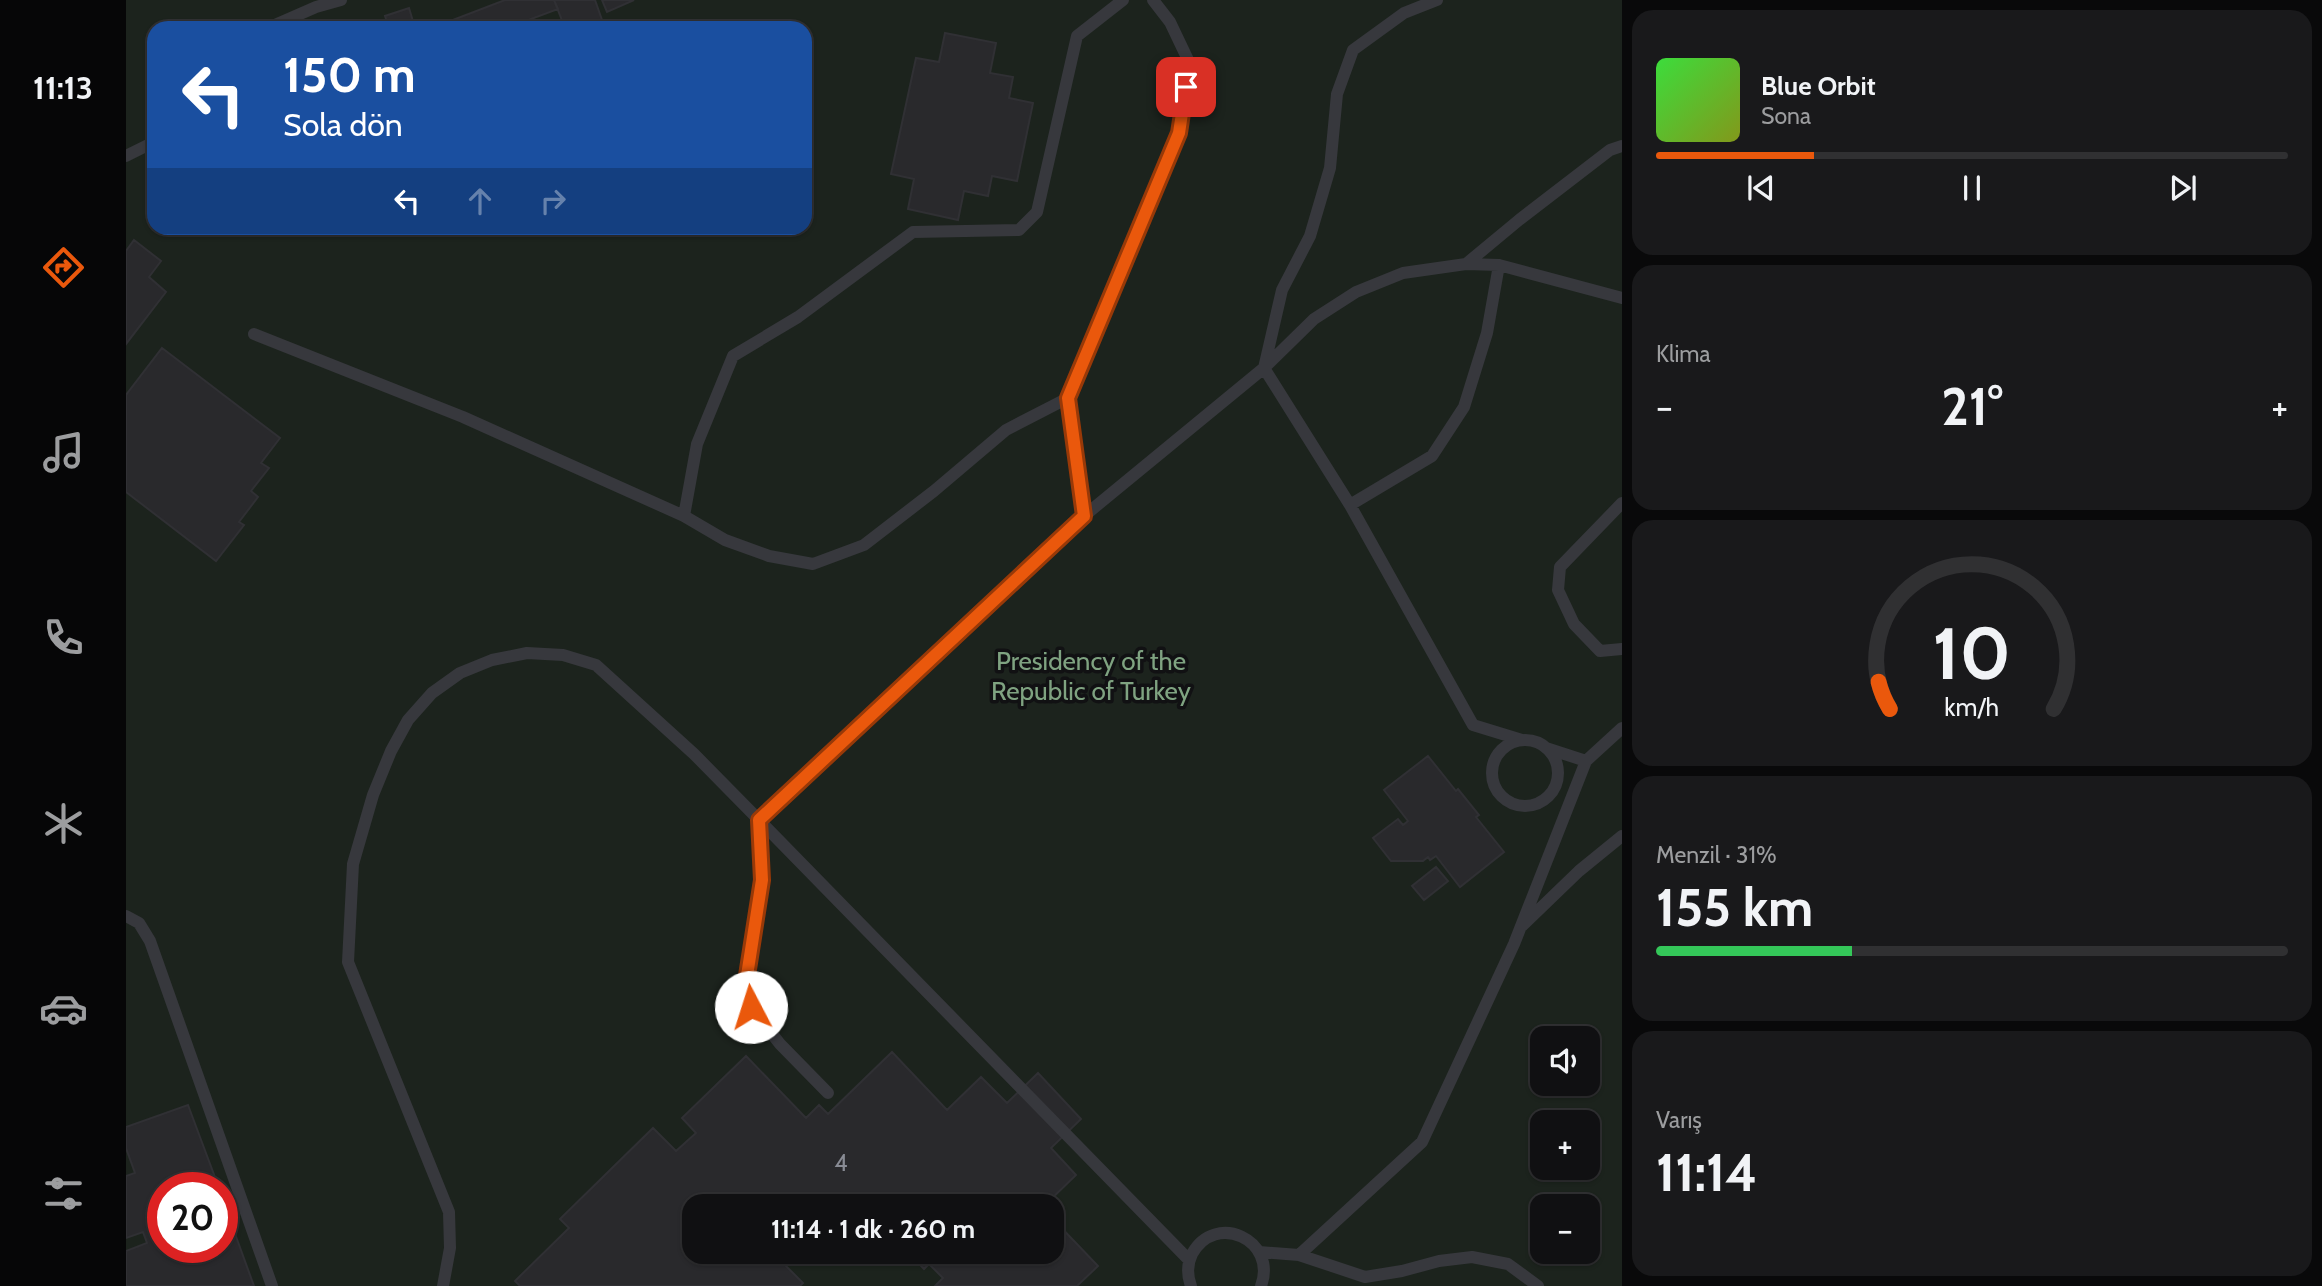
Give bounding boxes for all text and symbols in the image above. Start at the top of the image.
text: 150 m [283,45,416,104]
icon: left [168,49,259,140]
pin [1156,57,1216,117]
text: 11:13 [33,68,93,107]
icon: arrive [1167,68,1205,106]
text: Blue Orbit [1761,70,1876,102]
text: Sona [1761,102,1811,130]
text: Sola dön [283,105,403,144]
icon: previous [1742,169,1780,207]
icon: pause [1953,169,1991,207]
icon: next [2164,169,2202,207]
icon: left [388,182,426,220]
icon: ahead [461,182,499,220]
icon: right [534,182,572,220]
icon: directions [39,243,88,292]
text: Klima [1656,340,1711,368]
text: 21° [1941,375,2003,438]
text: − [1656,383,1673,430]
text: + [2271,383,2288,430]
icon: music [39,428,88,477]
text: 10 [1933,609,2011,697]
icon: phone [39,613,88,662]
park label: Presidency of the Republic of Turkey [991,645,1191,707]
text: km/h [1945,692,1999,722]
icon: climate [39,799,88,848]
text: Menzil · 31% [1656,841,1777,869]
text: 155 km [1656,876,1813,939]
position arrow [714,970,788,1044]
icon: car [39,984,88,1033]
map controls [1530,1026,1600,1264]
button: sound [1530,1026,1600,1096]
text: Varış [1656,1106,1702,1134]
button: + [1530,1110,1600,1180]
text: 11:14 [1656,1141,1757,1204]
house number: 4 [834,1149,848,1177]
icon: filters [39,1169,88,1218]
speed limit sign: 20 [147,1172,238,1263]
button: − [1530,1194,1600,1264]
text: 11:14 · 1 dk · 260 m [771,1213,975,1245]

